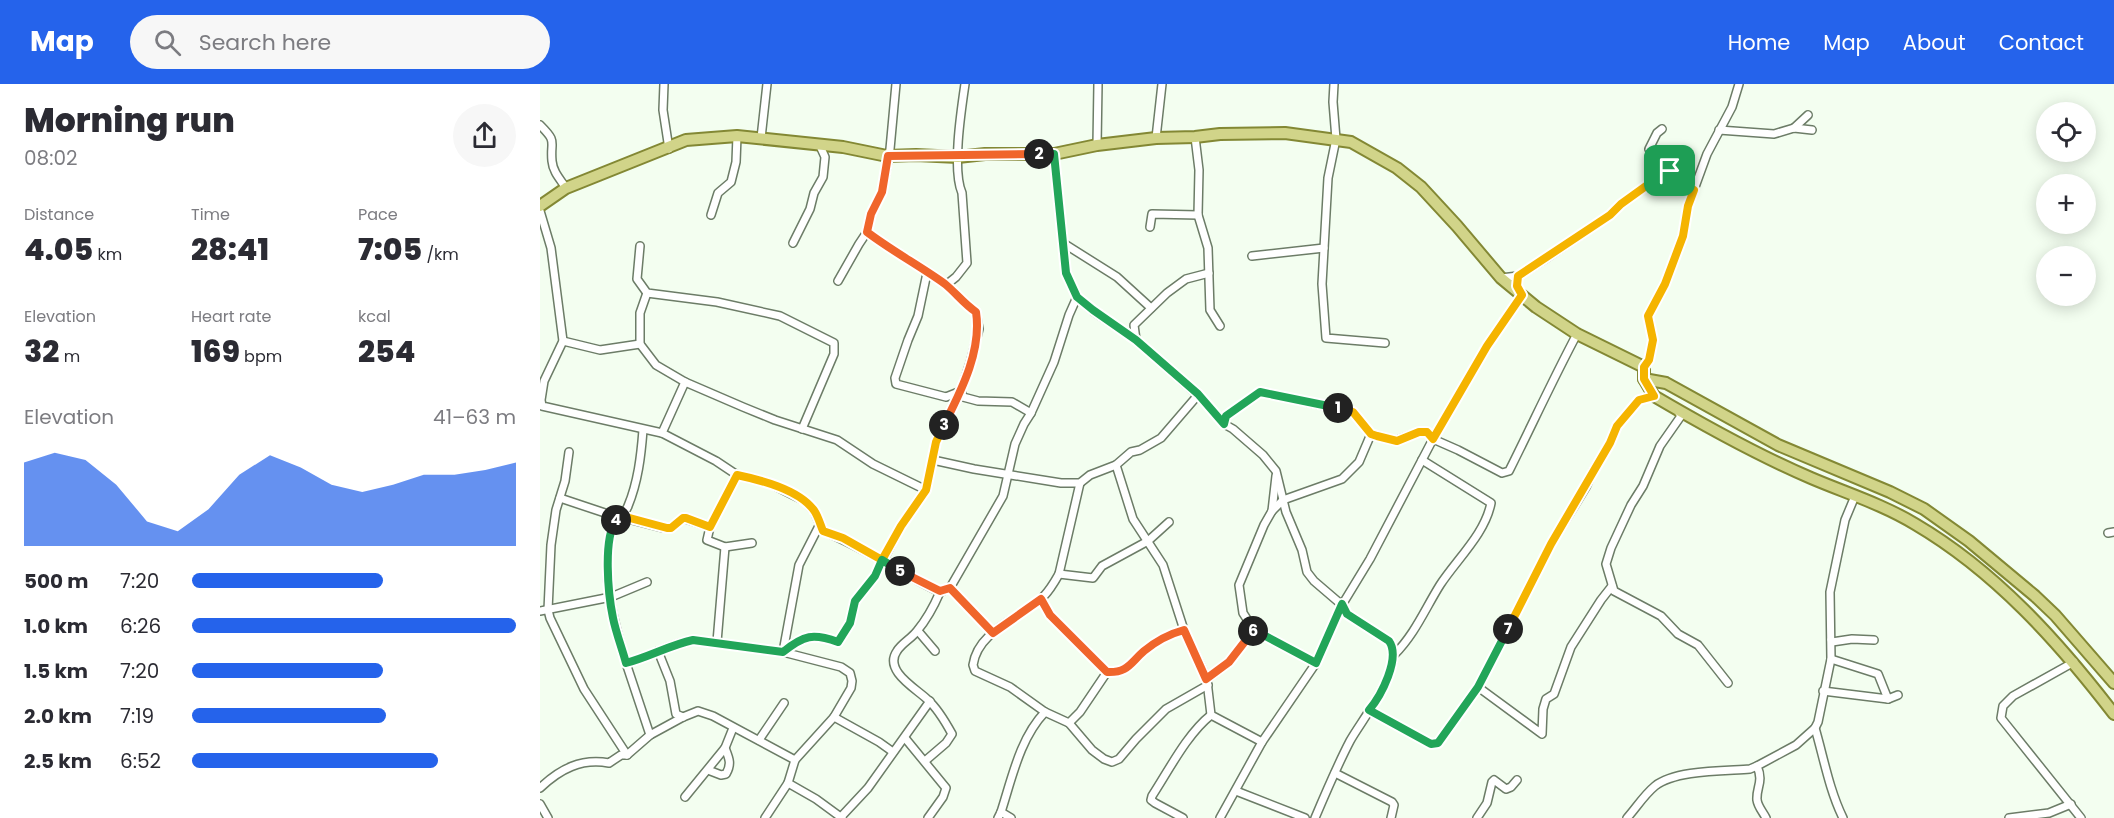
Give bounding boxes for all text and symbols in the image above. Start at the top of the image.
search box [130,15,550,69]
text: Map [30,22,94,61]
icon: search [151,26,184,59]
text: Search here [199,27,331,58]
text: Home [1728,28,1790,57]
text: Map [1823,28,1870,57]
text: About [1903,28,1966,57]
text: Contact [1999,28,2084,57]
text: Morning run [24,97,235,144]
map controls [2036,102,2096,306]
button: locate [2036,102,2096,162]
button: share [453,104,516,167]
pin: 2 [1024,139,1054,169]
text: 2 [1034,142,1044,165]
text: 08:02 [24,144,78,172]
pin [1644,145,1695,196]
icon: arrive [1653,154,1686,187]
button: + [2036,174,2096,234]
text: Distance [24,203,94,226]
text: Time [191,203,230,226]
text: Pace [358,203,398,226]
text: 4.05 [24,228,93,271]
text: 28:41 [191,228,269,271]
text: 7:05 [358,228,422,271]
text: km [93,243,122,266]
text: /km [422,243,459,266]
button: − [2036,246,2096,306]
text: Elevation [24,305,96,328]
text: Heart rate [191,305,271,328]
text: kcal [358,305,391,328]
text: 32 [24,330,59,373]
text: 169 [191,330,240,373]
text: 254 [358,330,415,373]
text: m [59,345,80,368]
text: bpm [240,345,282,368]
pin: 1 [1323,393,1353,423]
text: 1 [1335,396,1341,419]
text: Elevation [24,403,114,431]
text: 41–63 m [433,403,516,431]
pin: 3 [929,410,959,440]
text: 3 [939,413,949,436]
pin: 4 [601,505,631,535]
text: 4 [611,508,621,531]
pin: 5 [885,556,915,586]
text: 5 [895,559,905,582]
text: 500 m [24,567,89,595]
text: 7:20 [120,567,159,595]
text: 1.0 km [24,612,88,640]
text: 6:26 [120,612,161,640]
pin: 7 [1493,614,1523,644]
pin: 6 [1238,616,1268,646]
text: 7 [1504,617,1512,640]
text: 6 [1248,619,1258,642]
text: 1.5 km [24,657,88,685]
text: 7:20 [120,657,159,685]
text: 2.0 km [24,702,92,730]
text: 7:19 [120,702,154,730]
text: 2.5 km [24,747,92,775]
text: 6:52 [120,747,161,775]

